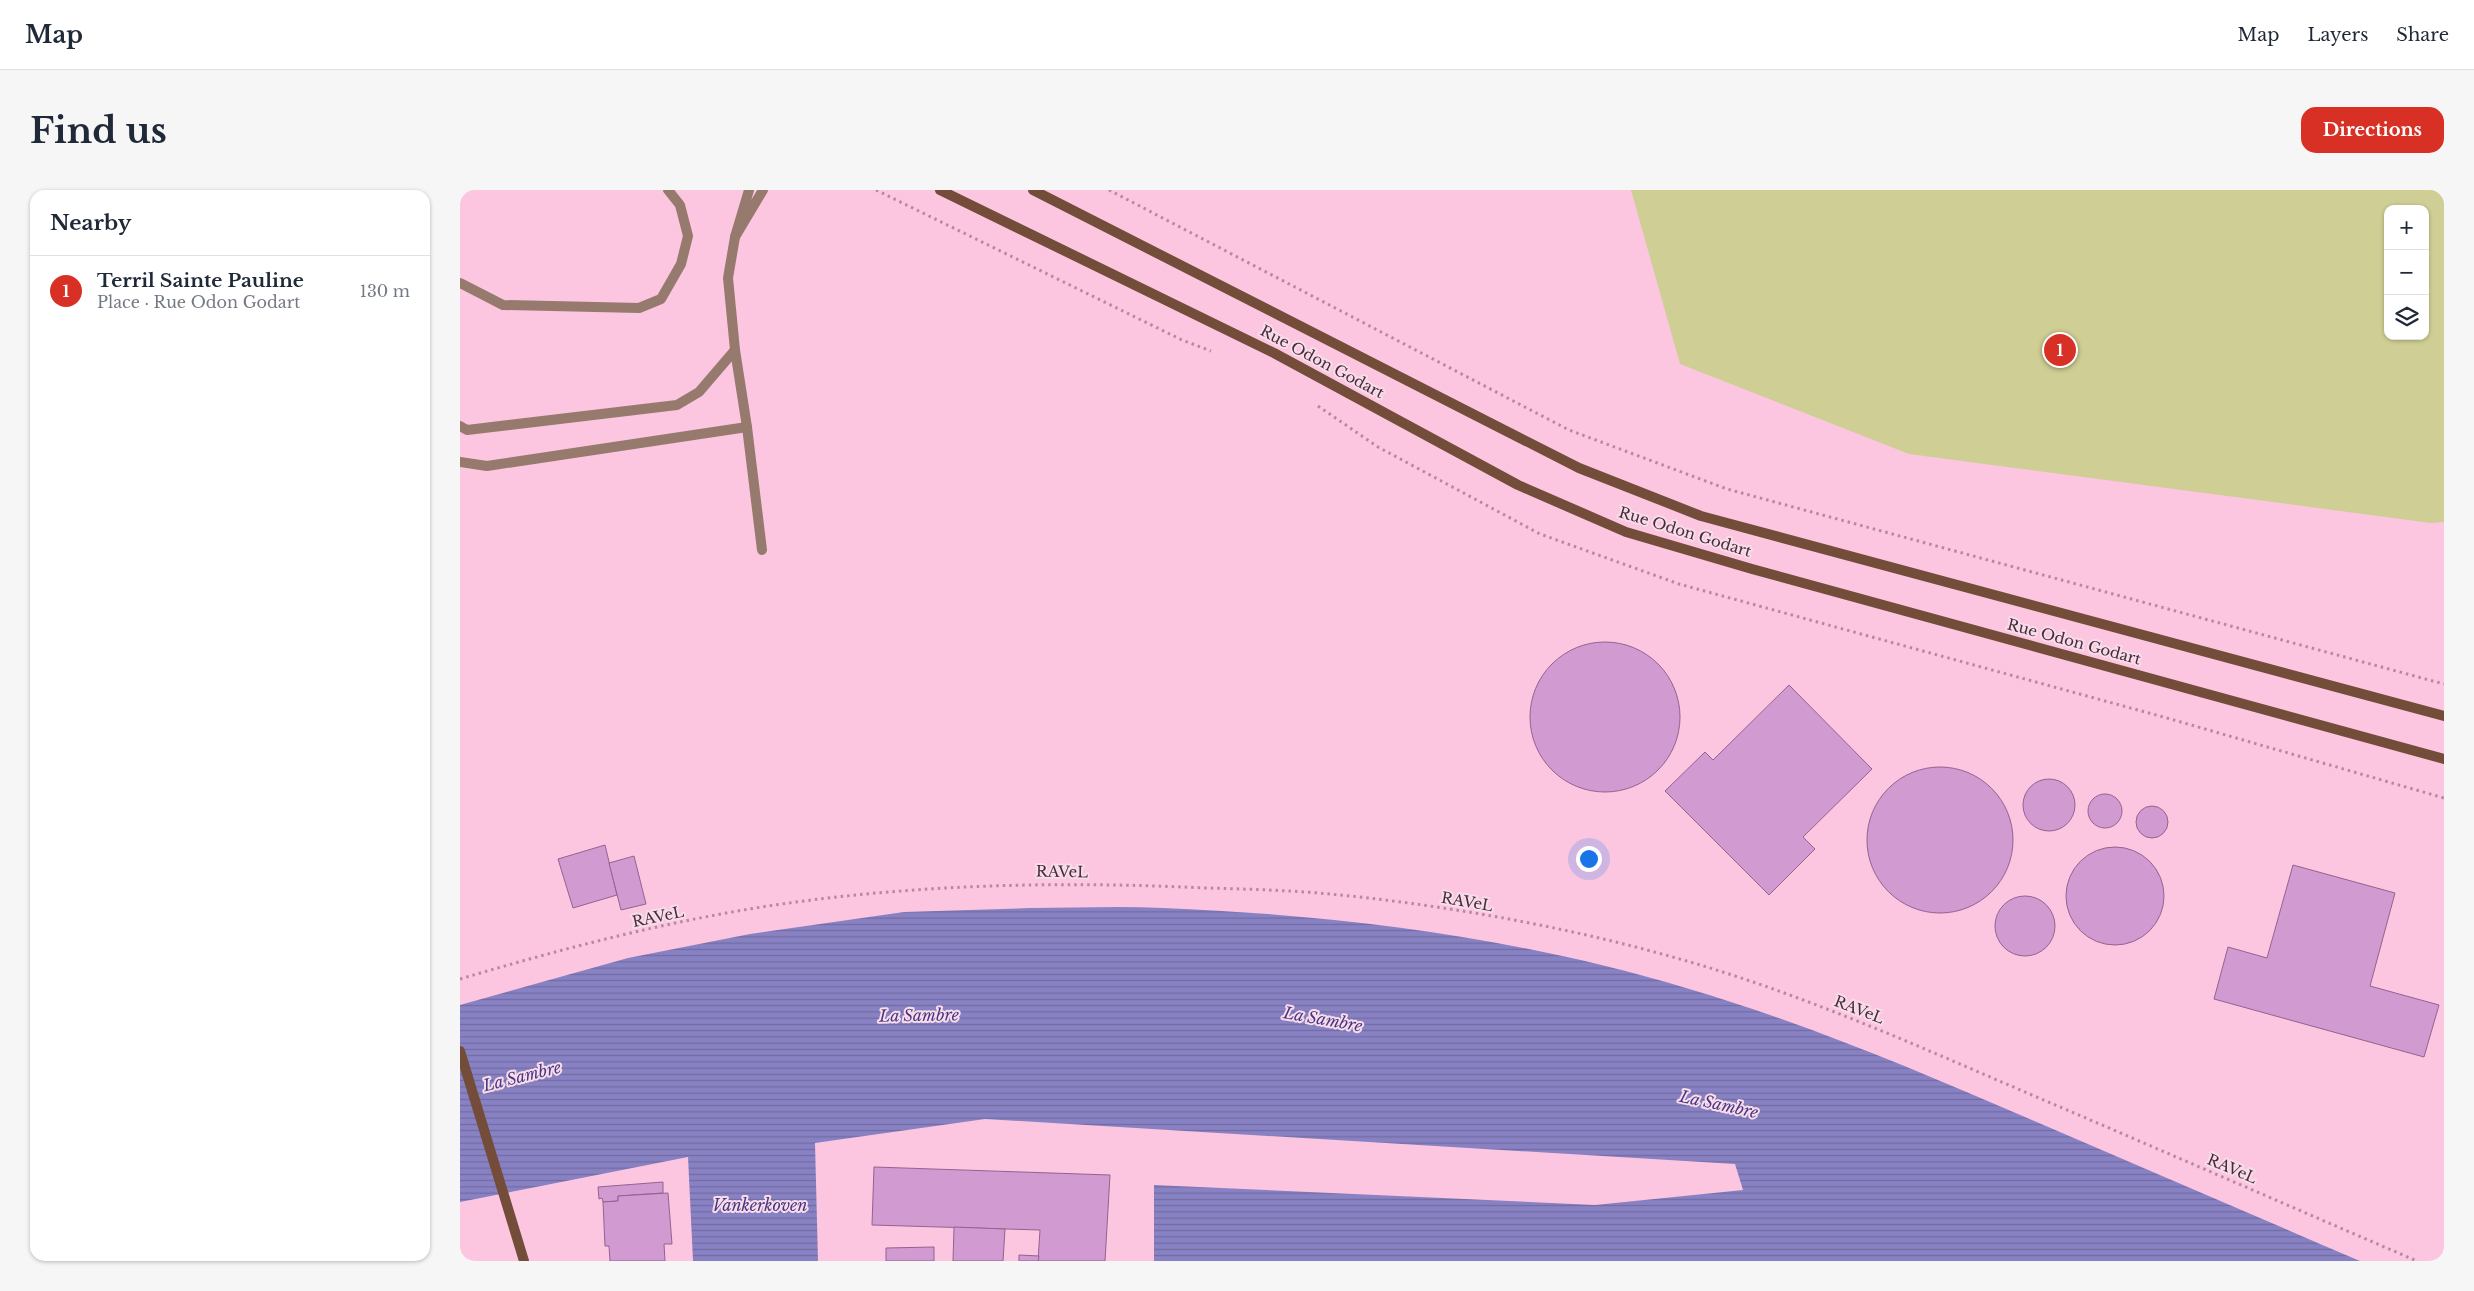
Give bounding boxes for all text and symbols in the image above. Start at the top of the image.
text: Map [25,20,83,49]
text: Map [2238,24,2279,46]
text: Layers [2307,24,2368,46]
text: Share [2396,24,2449,46]
button: Directions [2301,107,2444,153]
text: Find us [30,109,167,152]
map controls [2384,205,2429,340]
button: + [2384,205,2429,250]
text: Nearby [50,210,131,236]
button: − [2384,250,2429,295]
text: Terril Sainte Pauline [97,269,304,292]
text: 1 [63,281,69,301]
text: 130 m [360,281,410,301]
text: Place · Rue Odon Godart [97,292,300,312]
button: layers [2384,295,2429,340]
street label: Rue Odon Godart [1257,321,1388,402]
pin: 1 [2044,331,2076,369]
street label: Rue Odon Godart [1617,502,1754,561]
street label: Rue Odon Godart [2005,615,2143,669]
your location [1576,846,1602,872]
street label: RAVeL [1036,862,1088,881]
street label: RAVeL [1440,888,1495,915]
street label: RAVeL [630,902,685,931]
street label: RAVeL [1831,991,1887,1028]
water label: La Sambre [1281,1002,1365,1036]
water label: La Sambre [878,1004,960,1026]
water label: La Sambre [480,1056,564,1096]
water label: La Sambre [1677,1086,1761,1122]
street label: RAVeL [2204,1150,2260,1188]
water label: Vankerkoven [713,1195,807,1215]

